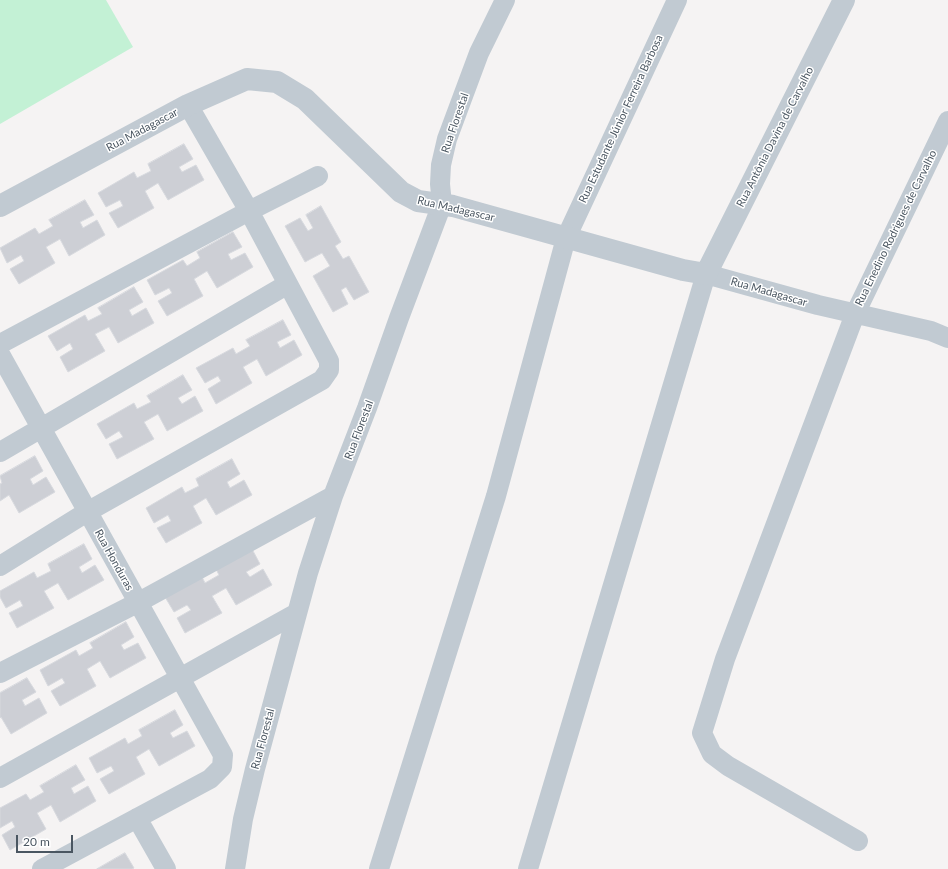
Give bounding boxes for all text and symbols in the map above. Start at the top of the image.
street label: Rua Estudante Júnior Ferreira Barbosa [576,33,666,205]
street label: Rua Antônia Davina de Carvalho [734,65,816,209]
street label: Rua Florestal [439,91,471,155]
street label: Rua Madagascar [104,106,180,154]
street label: Rua Enedino Rodrigues de Carvalho [852,148,940,308]
street label: Rua Madagascar [416,194,496,224]
street label: Rua Madagascar [729,275,809,309]
street label: Rua Florestal [342,399,376,461]
street label: Rua Honduras [92,527,136,593]
street label: Rua Florestal [249,707,277,771]
scale bar [18,827,75,853]
text: 20 m [23,834,50,849]

